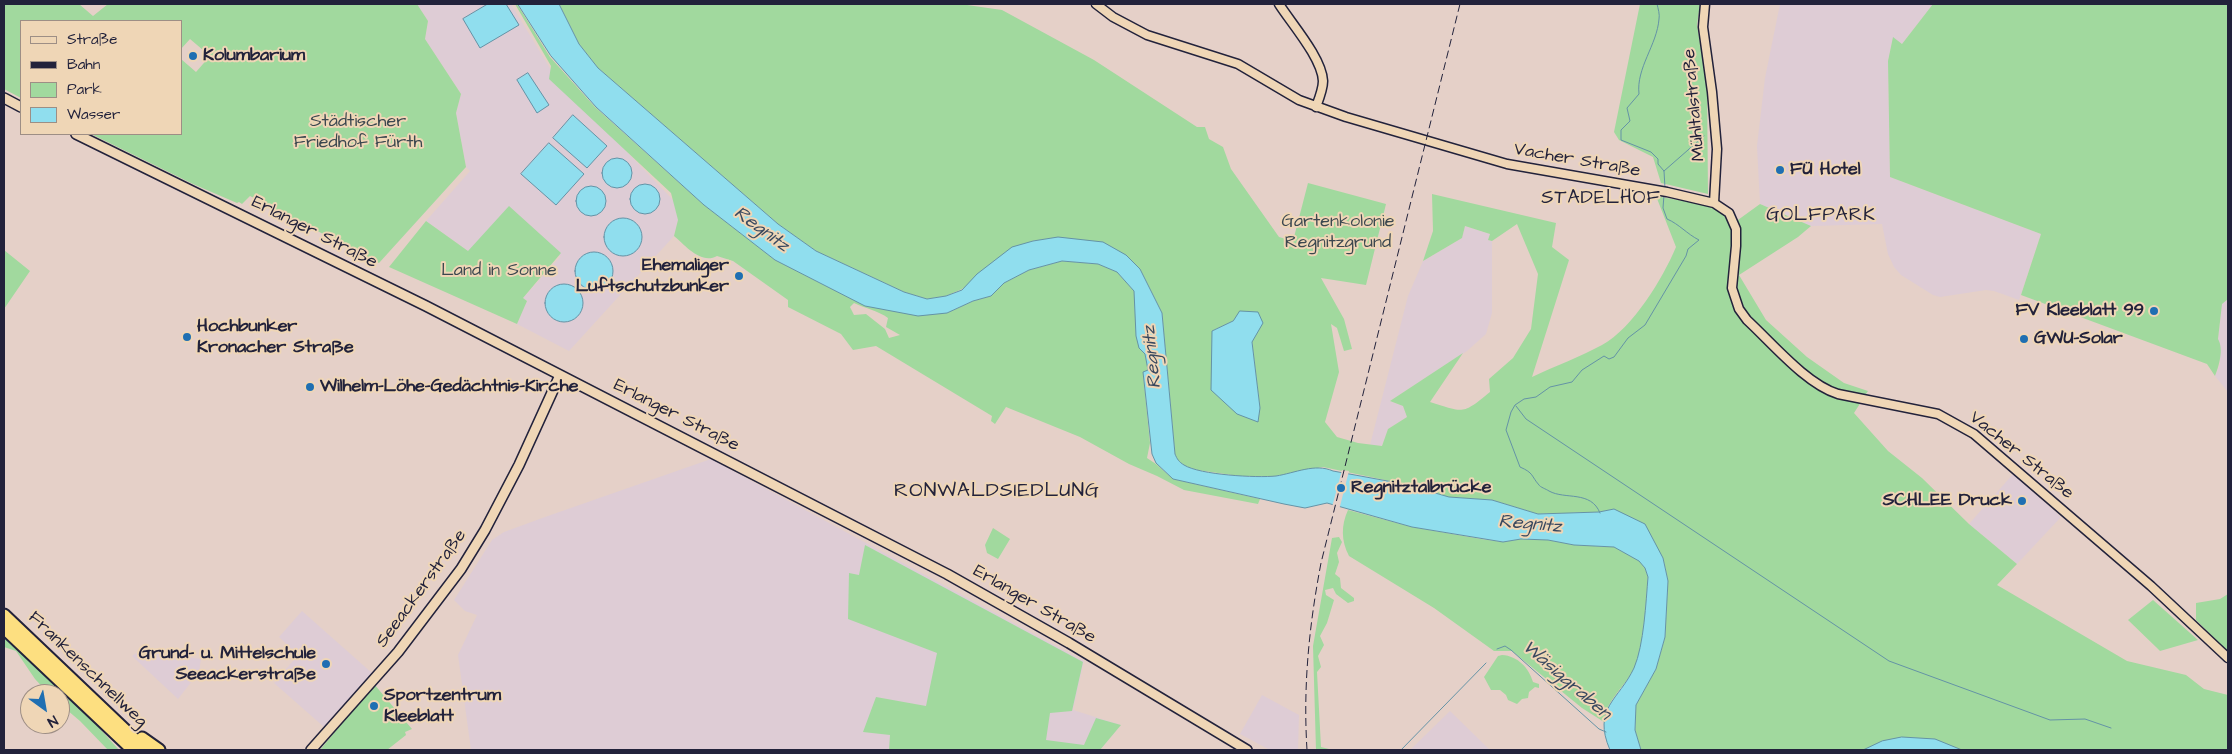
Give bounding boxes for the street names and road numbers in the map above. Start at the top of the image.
street label: Mühltalstraße [1679,48,1711,162]
street label: Vacher Straße [1512,139,1642,183]
street label: Erlanger Straße [248,192,380,274]
street label: Erlanger Straße [610,375,742,457]
street label: Vacher Straße [1964,407,2078,505]
street label: Seeackerstraße [372,526,472,652]
street label: Erlanger Straße [969,561,1099,649]
street label: Frankenschnellweg [23,607,151,733]

